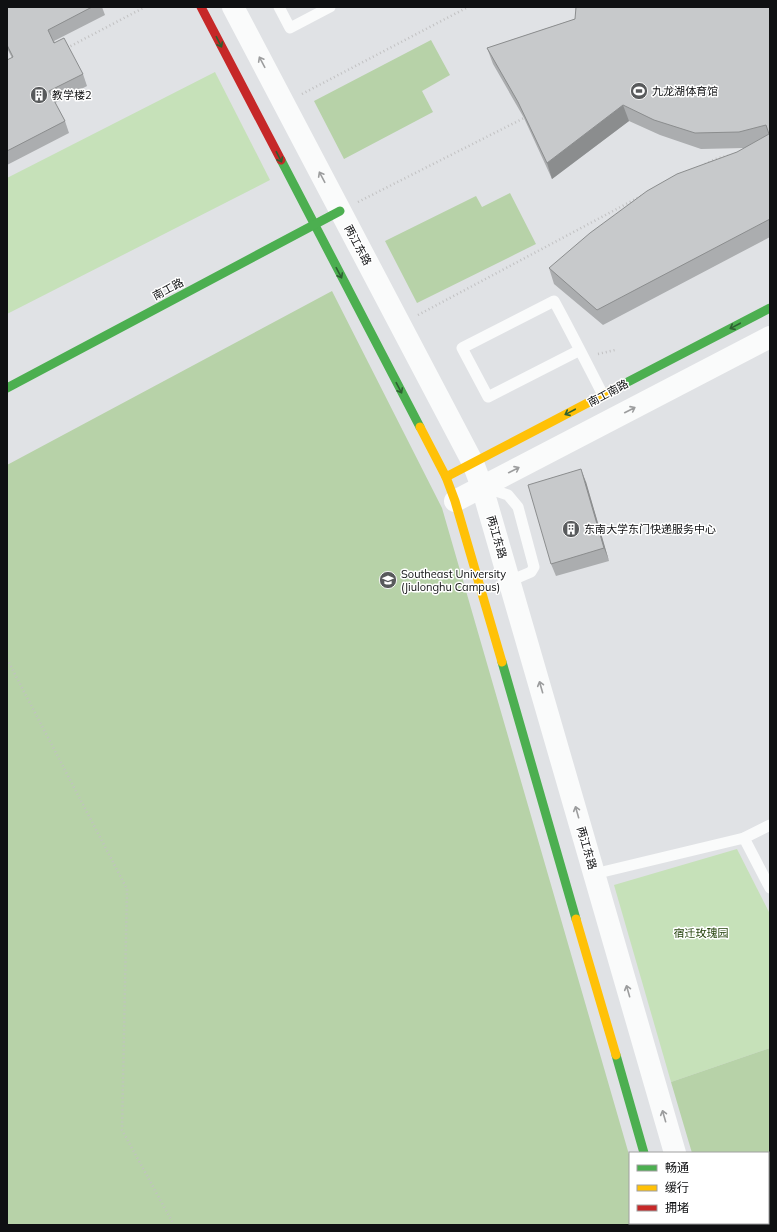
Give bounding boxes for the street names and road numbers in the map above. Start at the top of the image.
street label: 两江东路 [341,222,375,268]
street label: 南工路 [150,275,186,303]
street label: 南工南路 [585,376,631,410]
street label: 两江东路 [484,514,510,560]
street label: 两江东路 [574,825,600,871]

